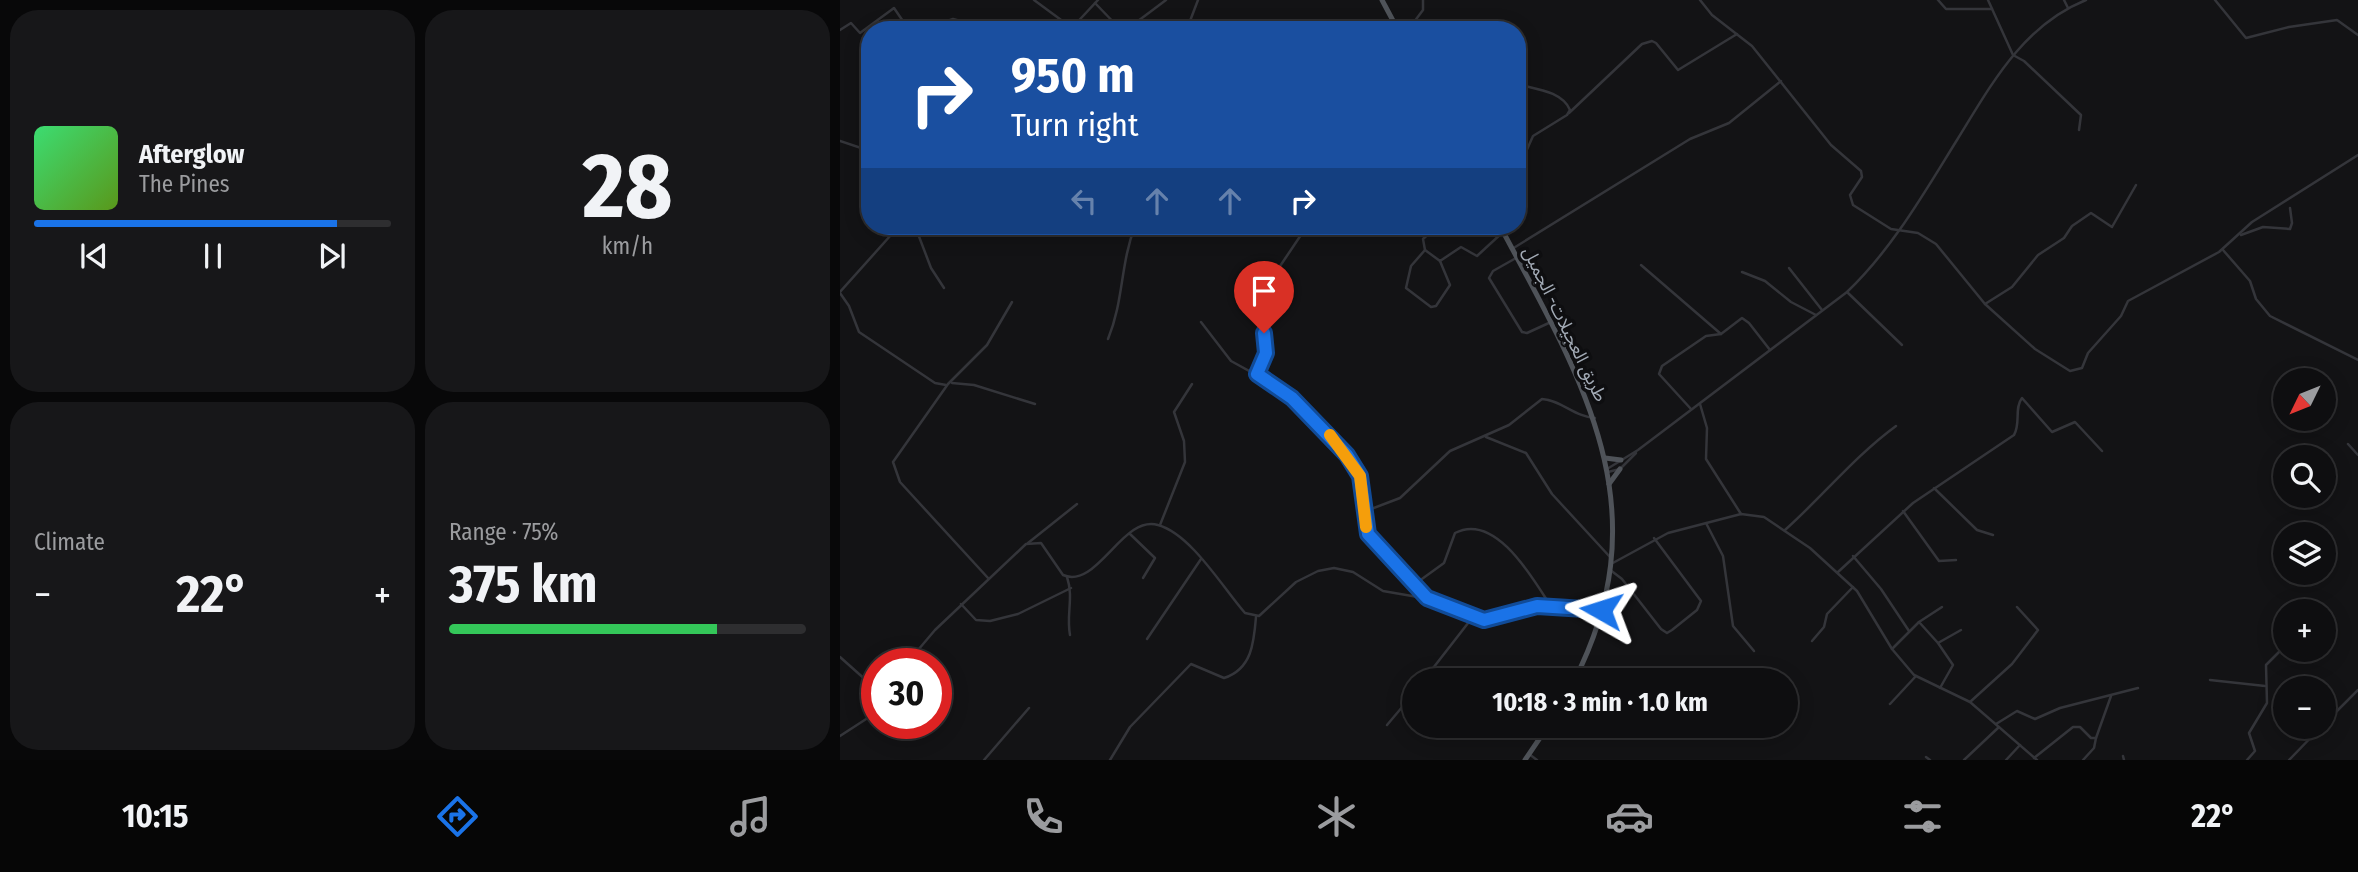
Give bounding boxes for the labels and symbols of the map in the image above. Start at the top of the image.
street label: طريق العجيلات- الجميل [1518,243,1612,405]
pin [1234,261,1294,333]
north arrow [2273,368,2336,430]
position arrow [1564,573,1638,647]
speed limit sign: 30 [861,648,952,739]

